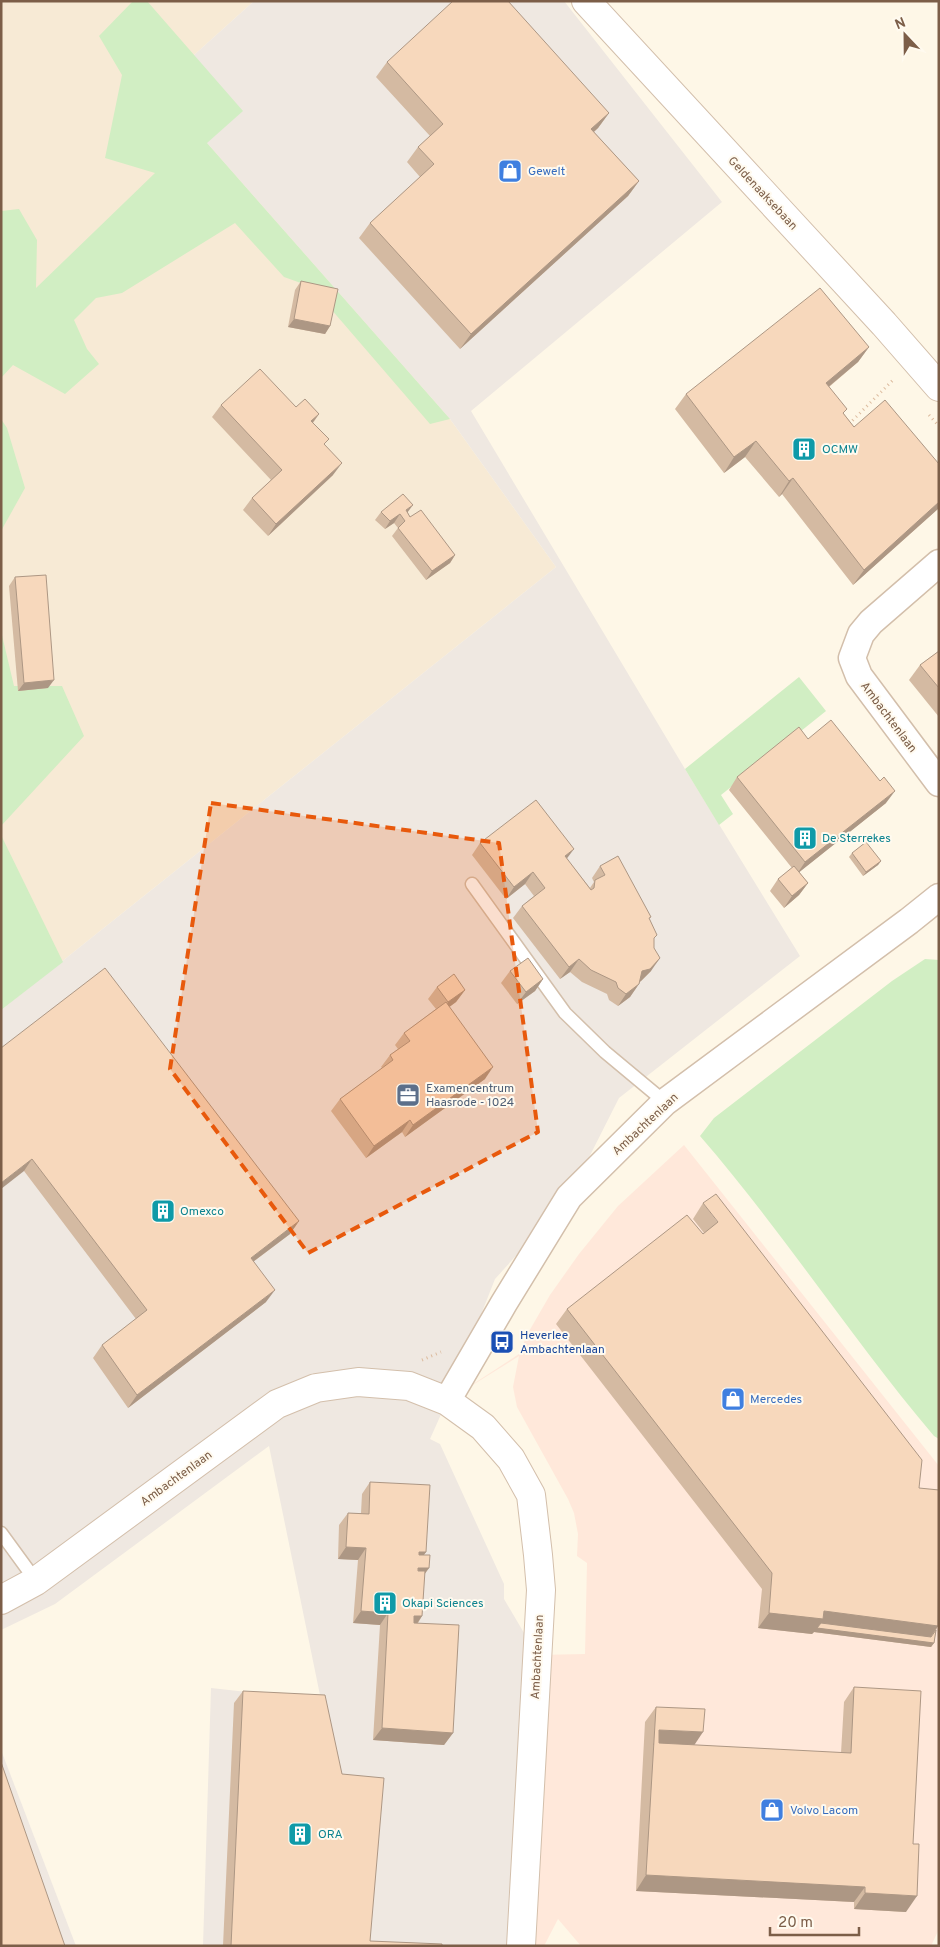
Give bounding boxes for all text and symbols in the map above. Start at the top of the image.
north arrow [880,10,930,60]
text: N [893,15,909,34]
street label: Geldenaaksebaan [724,153,801,234]
shop icon: Gewelt [497,158,523,184]
place label: Gewelt [528,164,565,180]
building icon: OCMW [791,436,817,462]
place label: OCMW [822,442,858,458]
street label: Ambachtenlaan [856,679,920,756]
building icon: De Sterrekes [792,825,818,851]
place label: De Sterrekes [822,831,891,847]
place label: Examencentrum Haasrode - 1024 [426,1081,514,1111]
office icon: Examencentrum Haasrode - 1024 [395,1082,421,1108]
street label: Ambachtenlaan [609,1090,682,1159]
building icon: Omexco [150,1198,176,1224]
place label: Omexco [180,1204,224,1220]
place label: Heverlee Ambachtenlaan [520,1328,605,1358]
bus stop icon: Heverlee Ambachtenlaan [489,1329,515,1355]
shop icon: Mercedes [720,1386,746,1412]
place label: Mercedes [750,1392,802,1408]
street label: Ambachtenlaan [138,1447,216,1510]
building icon: Okapi Sciences [372,1590,398,1616]
place label: Okapi Sciences [402,1596,484,1612]
street label: Ambachtenlaan [528,1614,548,1700]
shop icon: Volvo Lacom [759,1797,785,1823]
place label: Volvo Lacom [790,1803,858,1819]
building icon: ORA [287,1821,313,1847]
place label: ORA [318,1827,343,1843]
scale bar [770,1904,859,1936]
text: 20 m [778,1914,813,1933]

